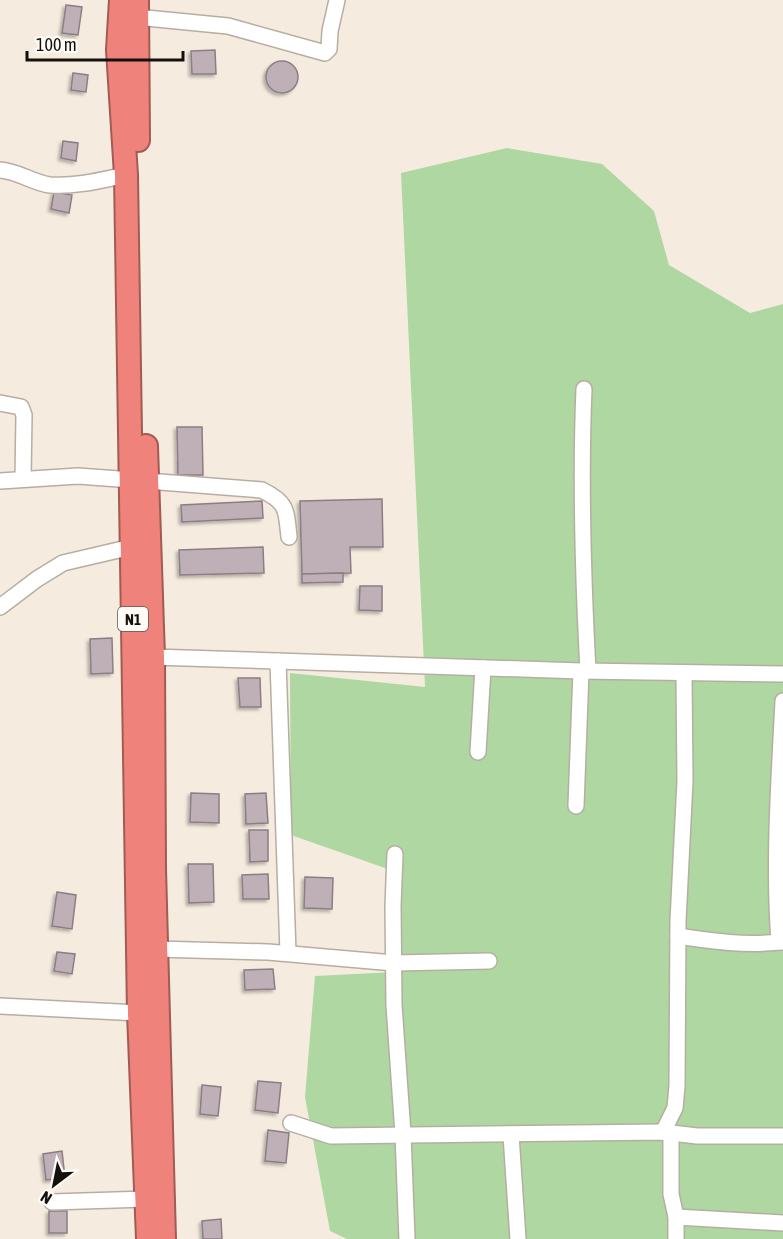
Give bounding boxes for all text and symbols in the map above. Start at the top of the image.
scale bar [27,24,183,62]
text: 100 m [36,34,77,55]
road number: N1 [118,607,148,631]
north arrow [24,1155,84,1215]
text: N [37,1188,55,1208]

